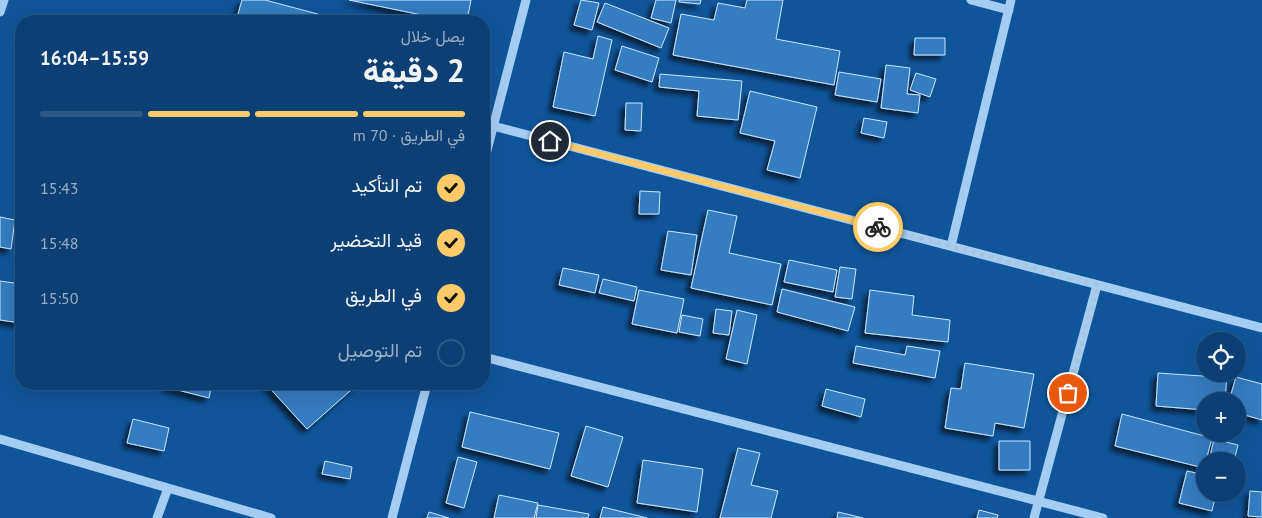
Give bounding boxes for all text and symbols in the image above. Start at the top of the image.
text: يصل خلال [401,26,465,46]
text: 15:59–16:04 [40,46,149,70]
text: 2 دقيقة [363,49,465,91]
pin [529,120,571,162]
text: في الطريق · 70 m [353,125,465,145]
icon: home [536,127,564,155]
text: تم التأكيد [352,173,422,197]
icon: check [437,174,465,202]
text: 15:43 [40,178,78,198]
courier [853,202,903,252]
icon: bike [864,213,892,241]
text: قيد التحضير [330,228,422,252]
icon: check [437,229,465,257]
text: 15:48 [40,233,78,253]
text: في الطريق [345,283,422,307]
icon: check [437,284,465,312]
text: 15:50 [40,288,78,308]
map controls [1196,332,1246,502]
button: locate [1196,332,1246,382]
text: تم التوصيل [338,338,422,362]
pin [1047,372,1089,414]
icon: bag [1054,379,1082,407]
button: + [1196,392,1246,442]
button: − [1196,452,1246,502]

